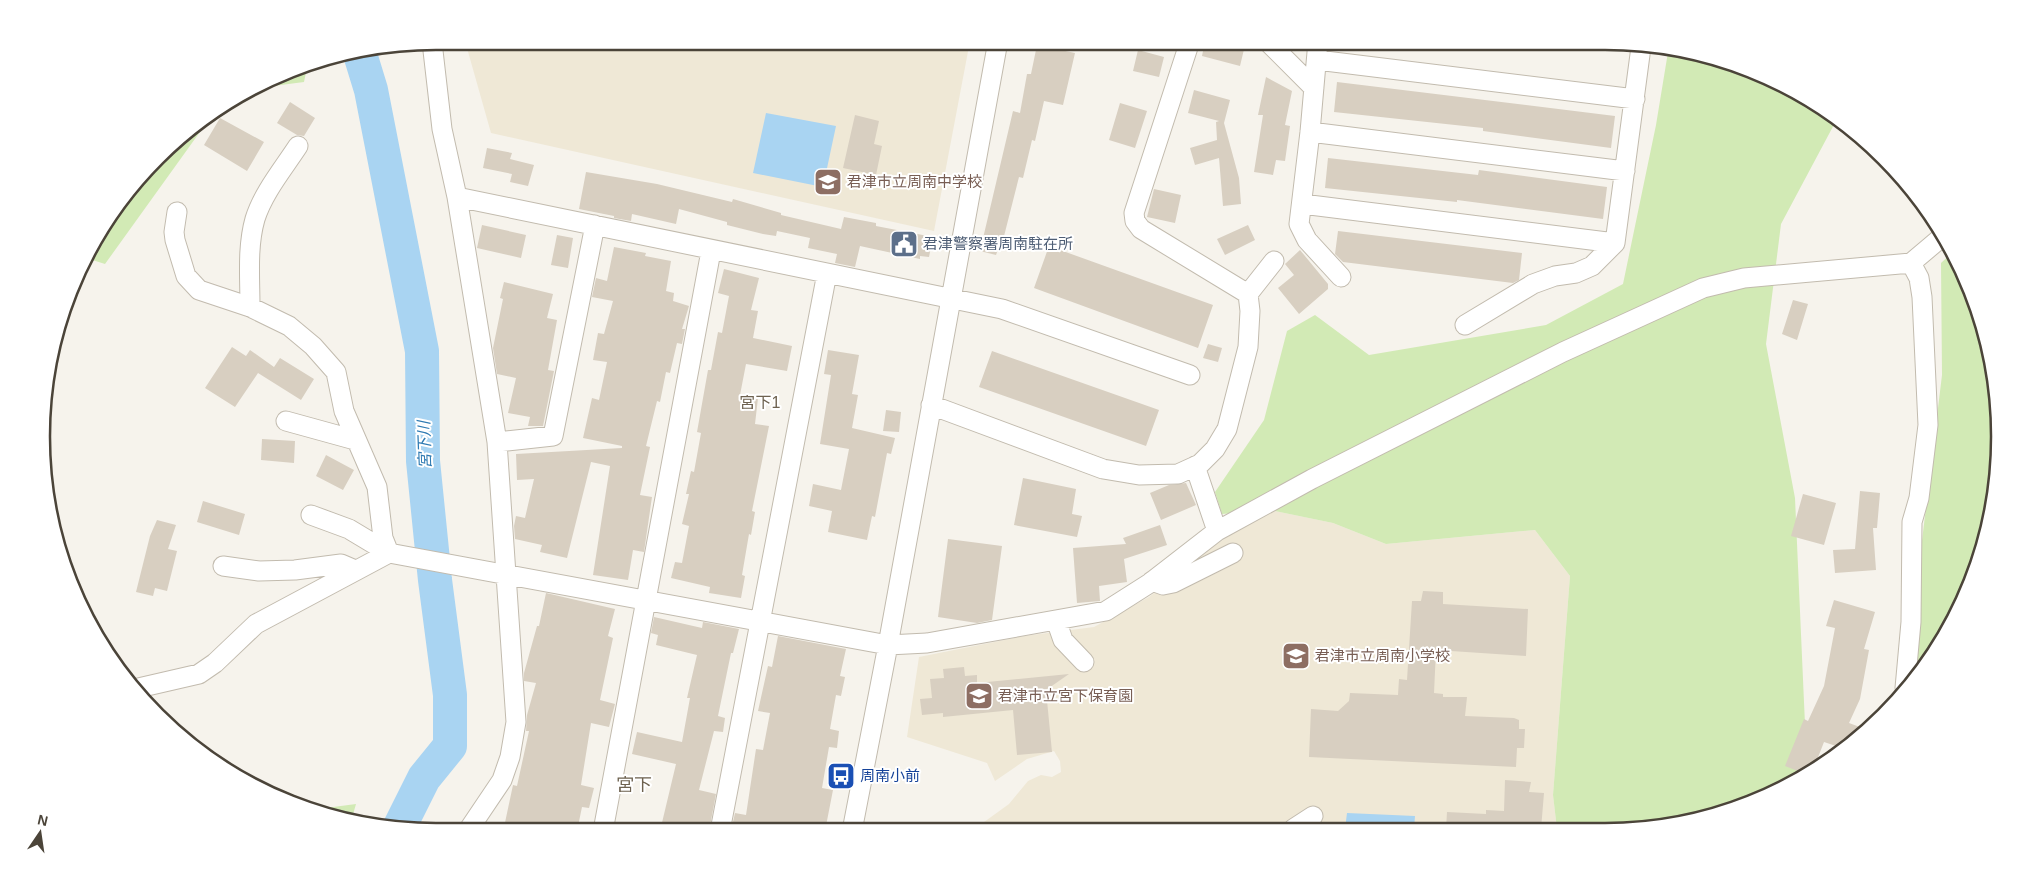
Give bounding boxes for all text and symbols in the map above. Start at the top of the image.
school or university icon: 君津市立周南中学校 [813,167,843,197]
place label: 君津市立周南中学校 [847,173,982,190]
public building icon: 君津警察署周南駐在所 [889,229,919,259]
place label: 君津警察署周南駐在所 [923,235,1073,252]
district label: 宮下1 [740,394,781,411]
water label: 宮下川 [415,419,434,469]
school or university icon: 君津市立周南小学校 [1281,641,1311,671]
place label: 君津市立周南小学校 [1315,647,1450,664]
school or university icon: 君津市立宮下保育園 [964,681,994,711]
place label: 君津市立宮下保育園 [998,687,1133,704]
bus stop icon: 周南小前 [826,761,856,791]
place label: 周南小前 [860,767,920,784]
district label: 宮下 [616,775,652,795]
north arrow [15,808,65,858]
text: N [36,811,50,829]

